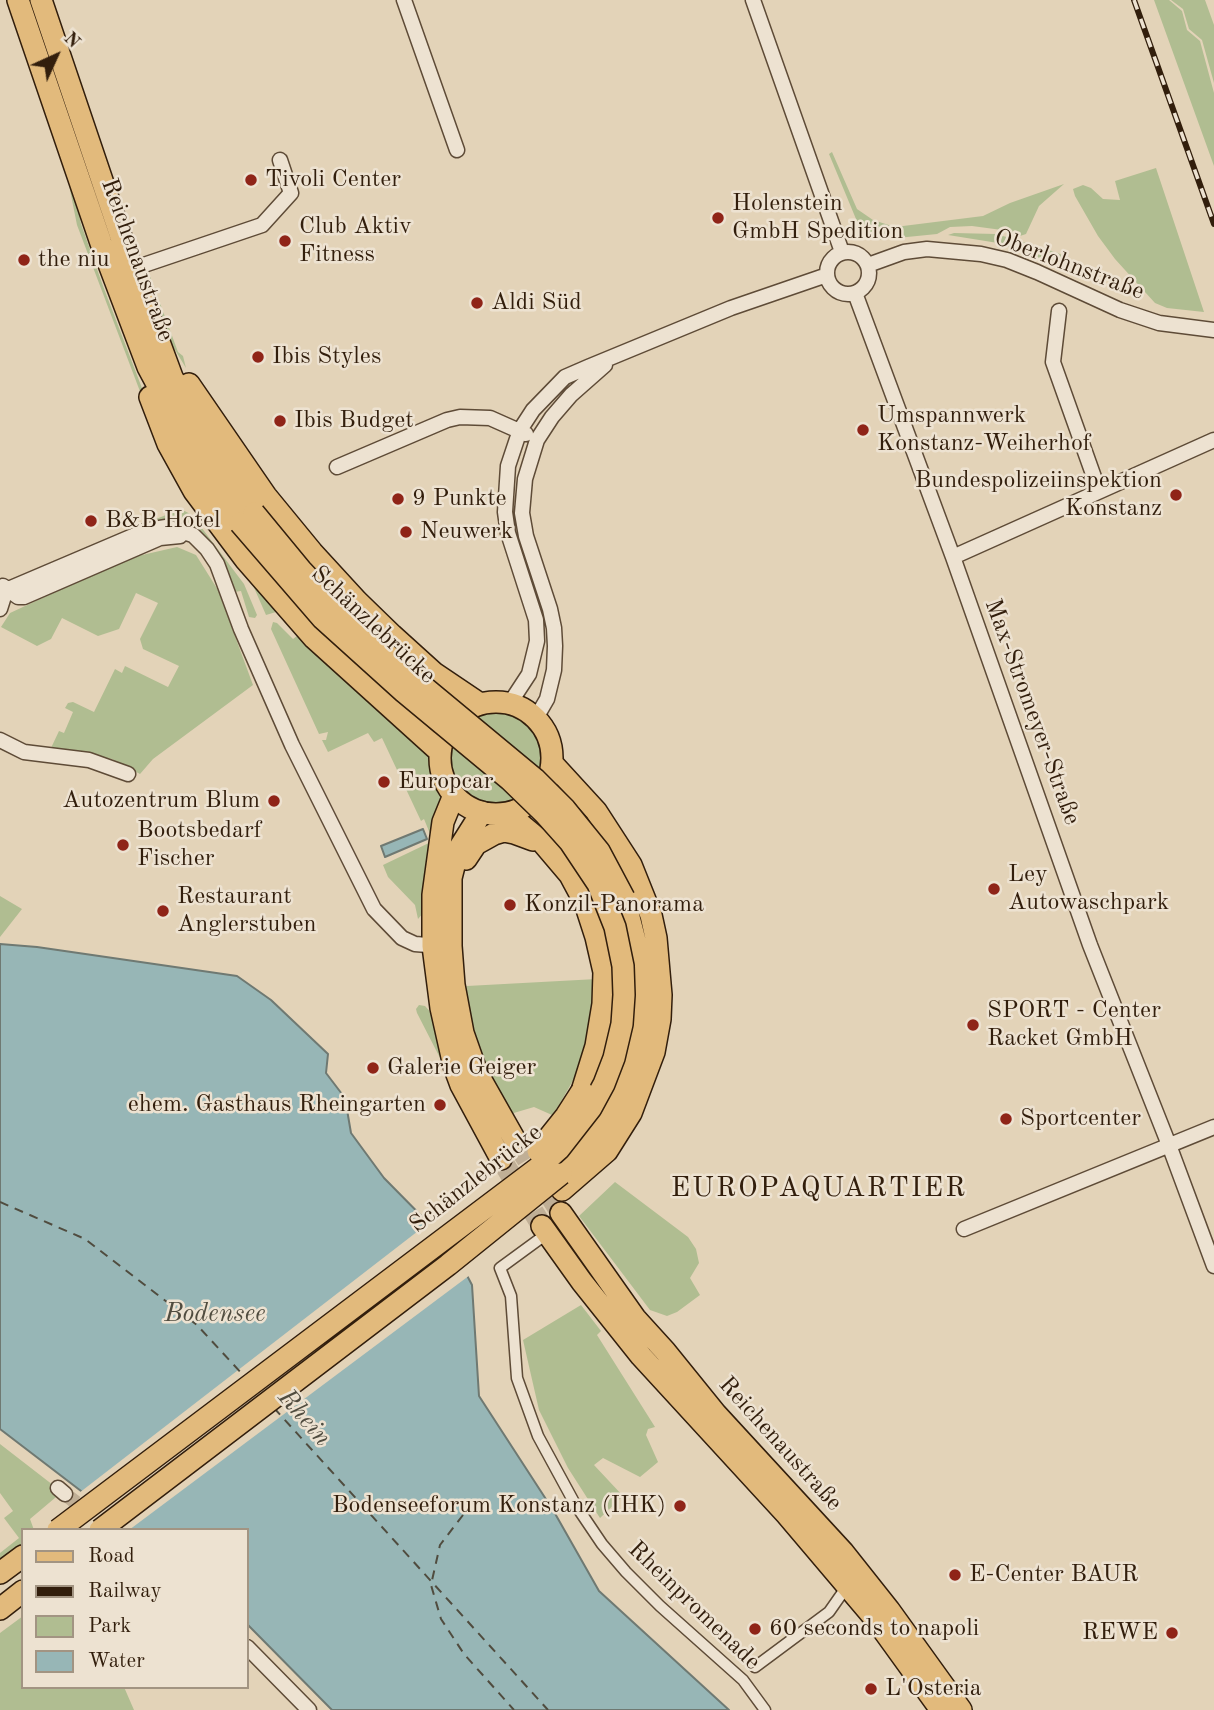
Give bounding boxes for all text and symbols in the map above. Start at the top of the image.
north arrow [21,21,91,91]
text: N [59,29,83,53]
place label: Tivoli Center [265,166,401,194]
marker: Tivoli Center [243,172,259,188]
street label: Reichenaustraße [94,175,180,345]
place label: Holenstein GmbH Spedition [732,190,903,246]
marker: Holenstein GmbH Spedition [710,210,726,226]
place label: Club Aktiv Fitness [299,213,412,269]
street label: Oberlohnstraße [990,223,1148,307]
marker: Club Aktiv Fitness [277,233,293,249]
place label: the niu [38,246,109,274]
marker: the niu [16,252,32,268]
place label: Aldi Süd [491,289,582,317]
marker: Aldi Süd [469,295,485,311]
place label: Ibis Styles [272,343,381,371]
marker: Ibis Styles [250,349,266,365]
place label: Umspannwerk Konstanz-Weiherhof [877,402,1091,458]
place label: Ibis Budget [294,407,414,435]
marker: Ibis Budget [272,413,288,429]
marker: Umspannwerk Konstanz-Weiherhof [855,422,871,438]
place label: Bundespolizeiinspektion Konstanz [915,467,1162,523]
place label: 9 Punkte [412,485,507,513]
marker: Bundespolizeiinspektion Konstanz [1168,487,1184,503]
marker: 9 Punkte [390,491,406,507]
place label: B&B Hotel [105,507,220,535]
marker: B&B Hotel [83,513,99,529]
place label: Neuwerk [420,518,513,546]
marker: Neuwerk [398,524,414,540]
street label: Schänzlebrücke [305,560,441,690]
street label: Max-Stromeyer-Straße [978,595,1086,829]
place label: Europcar [398,768,494,796]
marker: Europcar [376,774,392,790]
place label: Autozentrum Blum [62,787,260,815]
marker: Autozentrum Blum [266,793,282,809]
place label: Bootsbedarf Fischer [137,817,262,873]
marker: Bootsbedarf Fischer [115,837,131,853]
place label: Ley Autowaschpark [1008,861,1169,917]
marker: Ley Autowaschpark [986,881,1002,897]
place label: Restaurant Anglerstuben [177,883,317,939]
place label: Konzil-Panorama [524,891,704,919]
marker: Konzil-Panorama [502,897,518,913]
marker: Restaurant Anglerstuben [155,903,171,919]
place label: SPORT - Center Racket GmbH [987,997,1161,1053]
marker: SPORT - Center Racket GmbH [965,1017,981,1033]
place label: Galerie Geiger [387,1054,536,1082]
marker: Galerie Geiger [365,1060,381,1076]
place label: ehem. Gasthaus Rheingarten [128,1091,426,1119]
marker: ehem. Gasthaus Rheingarten [432,1097,448,1113]
place label: Sportcenter [1020,1105,1141,1133]
marker: Sportcenter [998,1111,1014,1127]
street label: Schänzlebrücke [404,1118,548,1240]
district label: EUROPAQUARTIER [673,1172,965,1206]
water label: Bodensee [164,1298,266,1330]
street label: Reichenaustraße [712,1371,848,1517]
water label: Rhein [270,1383,338,1453]
place label: Bodenseeforum Konstanz (IHK) [332,1492,666,1520]
marker: Bodenseeforum Konstanz (IHK) [672,1498,688,1514]
legend [21,1528,248,1689]
street label: Rheinpromenade [622,1535,766,1677]
text: Road [88,1546,135,1567]
place label: E-Center BAUR [969,1561,1138,1589]
marker: E-Center BAUR [947,1567,963,1583]
text: Railway [88,1581,162,1602]
place label: 60 seconds to napoli [769,1615,979,1643]
text: Park [88,1616,131,1637]
place label: REWE [1082,1619,1158,1647]
marker: 60 seconds to napoli [747,1621,763,1637]
marker: REWE [1164,1625,1180,1641]
text: Water [88,1651,145,1672]
place label: L'Osteria [885,1675,982,1703]
marker: L'Osteria [863,1681,879,1697]

